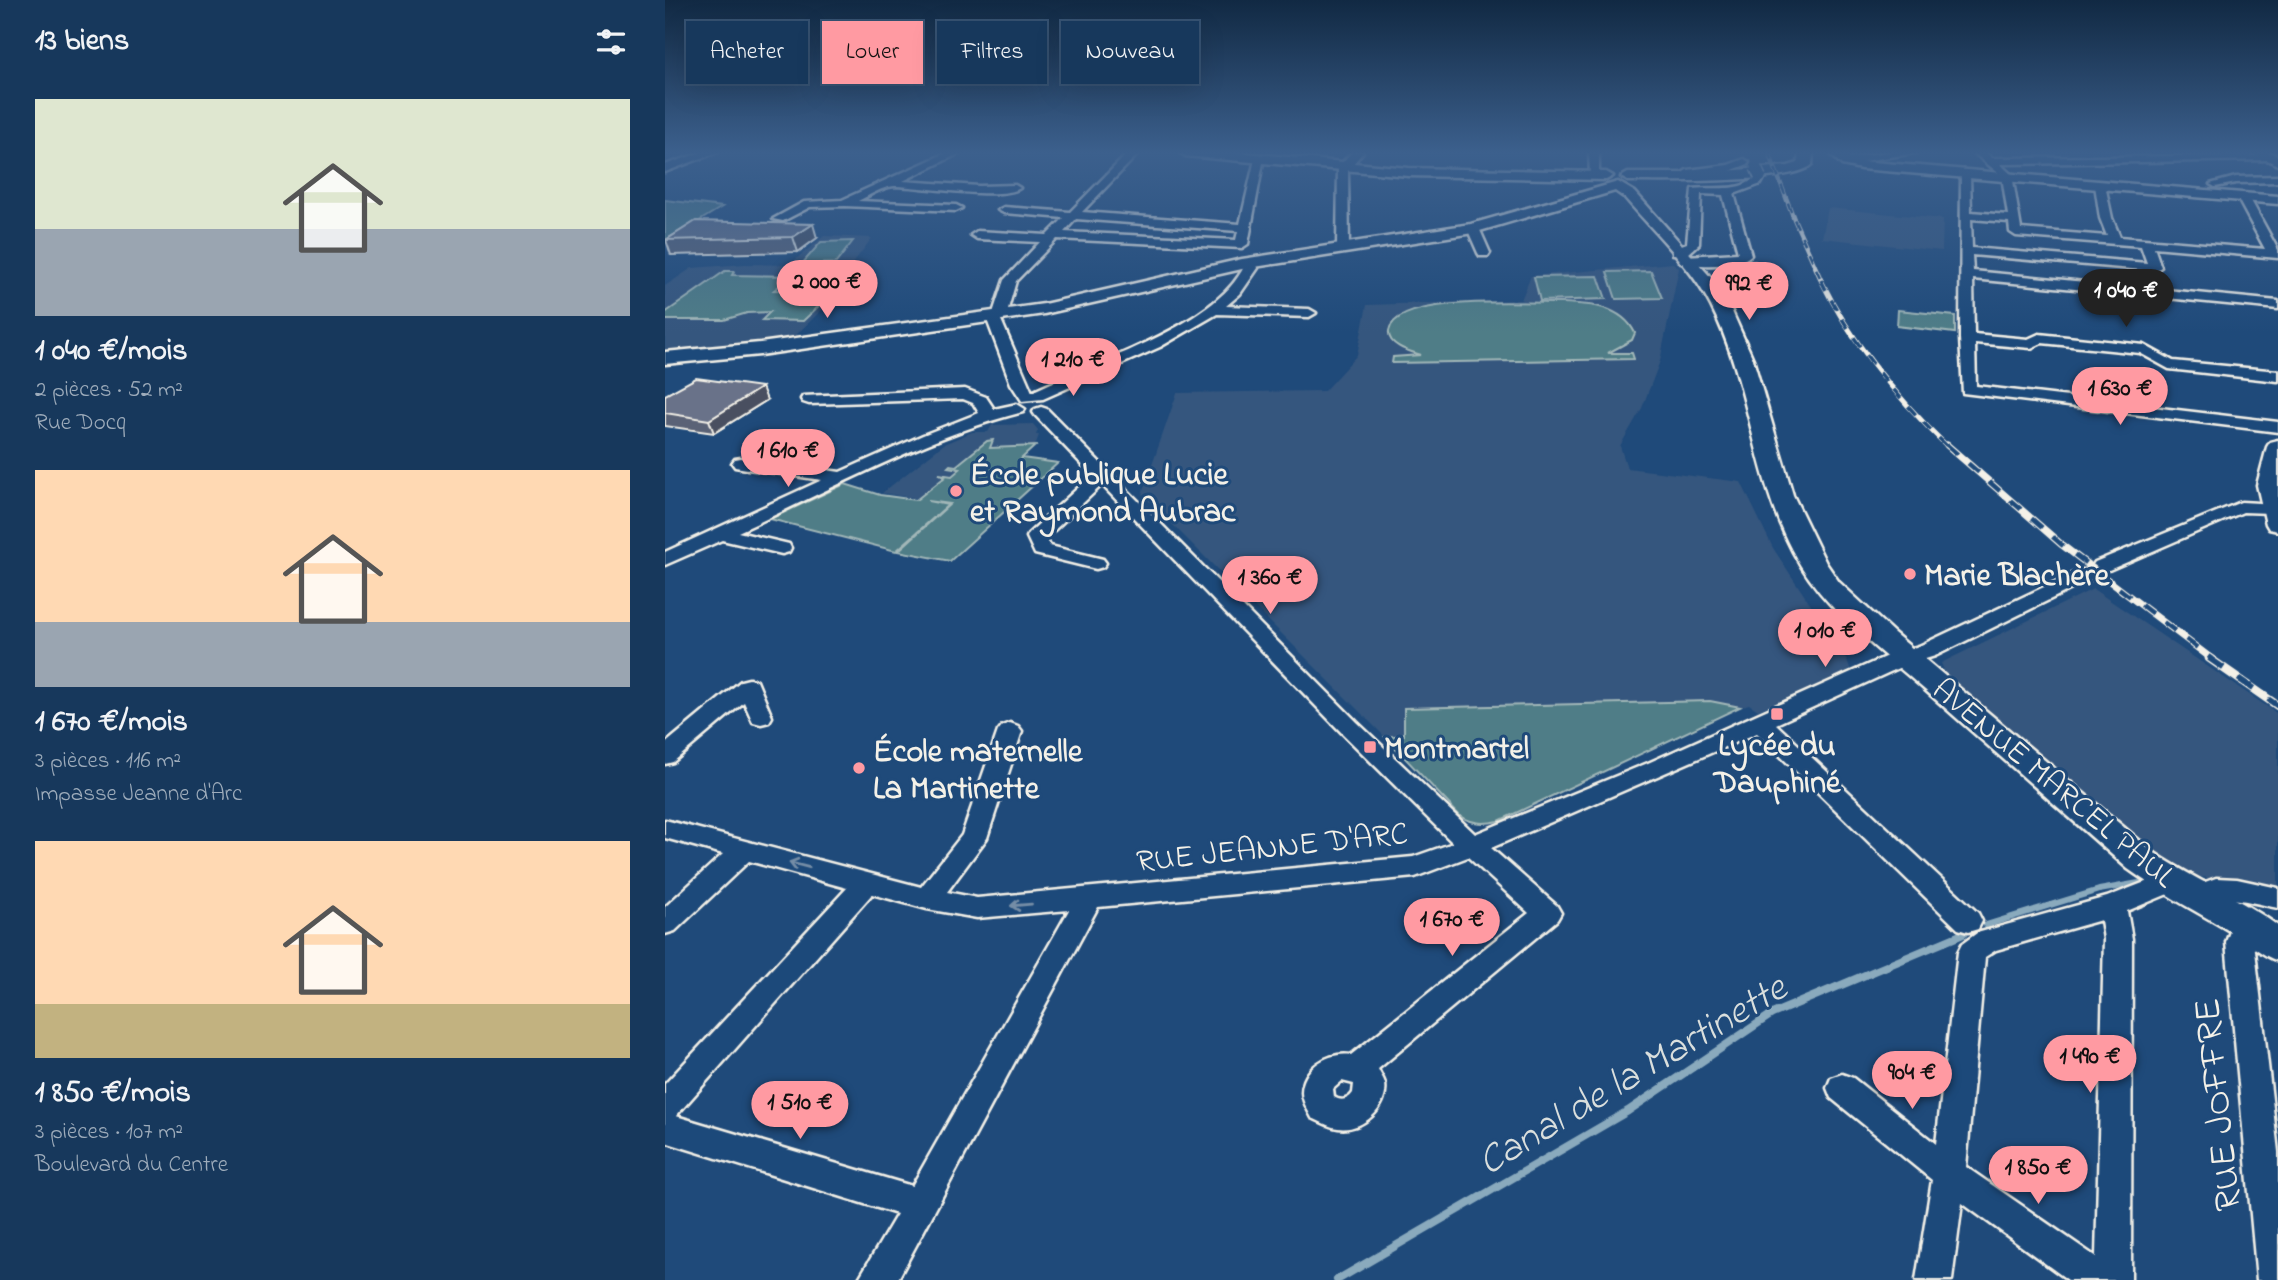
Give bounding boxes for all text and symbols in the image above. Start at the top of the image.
text: 13 biens [35,20,129,64]
chip: Acheter [686,21,808,84]
chip: Louer [822,21,923,84]
chip: Filtres [937,21,1047,84]
chip: Nouveau [1061,21,1199,84]
icon: filters [592,23,630,61]
icon: home [270,145,396,271]
pin: 2 000 € [762,260,892,320]
pin: 992 € [1700,262,1798,322]
text: 2 000 € [793,266,861,299]
text: 992 € [1725,268,1773,301]
pin: 1 040 € [2061,270,2191,329]
text: 1 040 € [2094,275,2158,308]
text: 1 040 €/mois [35,330,188,374]
pin: 1 210 € [1008,338,1138,398]
text: 1 210 € [1041,344,1105,377]
pin: 1 630 € [2055,368,2185,427]
text: 1 630 € [2088,373,2152,406]
text: 2 pièces · 52 m² [35,374,183,407]
text: Rue Docq [35,407,125,440]
pin: 1 610 € [723,430,853,489]
text: 1 610 € [757,435,819,468]
place label: École publique Lucie et Raymond Aubrac [970,453,1236,538]
marker: École publique Lucie et Raymond Aubrac [948,483,964,499]
icon: home [270,516,396,642]
place label: Marie Blachère [1924,554,2111,601]
pin: 1 360 € [1205,556,1335,616]
text: 1 360 € [1238,562,1302,595]
marker: Marie Blachère [1902,566,1918,582]
pin: 1 010 € [1760,610,1890,669]
text: 1 010 € [1794,615,1856,648]
street label: AVENUE MARCEL PAUL [1921,668,2185,901]
text: 1 670 €/mois [35,701,188,745]
marker: Lycée du Dauphiné [1769,706,1785,722]
place label: Lycée du Dauphiné [1712,724,1842,808]
place label: Montmartel [1384,727,1529,774]
place label: École maternelle La Martinette [873,730,1084,814]
marker: Montmartel [1362,739,1378,755]
text: 3 pièces · 116 m² [35,745,181,778]
marker: École maternelle La Martinette [851,760,867,776]
text: Impasse Jeanne d'Arc [35,778,242,811]
street label: RUE JEANNE D'ARC [1134,812,1410,887]
one-way arrow [788,858,811,871]
icon: home [270,887,396,1013]
pin: 1 670 € [1387,898,1517,958]
one-way arrow [1010,899,1033,912]
text: 1 670 € [1420,904,1484,937]
water label: Canal de la Martinette [1467,960,1801,1193]
street label: RUE JOFFRE [2181,995,2259,1214]
pin: 1 490 € [2025,1036,2155,1095]
text: 1 490 € [2059,1041,2121,1074]
pin: 904 € [1863,1052,1961,1111]
text: 904 € [1888,1057,1936,1090]
text: 1 850 €/mois [35,1072,191,1116]
pin: 1 510 € [735,1082,865,1141]
text: 1 510 € [767,1087,833,1120]
text: 3 pièces · 107 m² [35,1116,183,1149]
pin: 1 850 € [1973,1146,2103,1206]
text: Boulevard du Centre [35,1149,228,1182]
text: 1 850 € [2005,1152,2071,1185]

